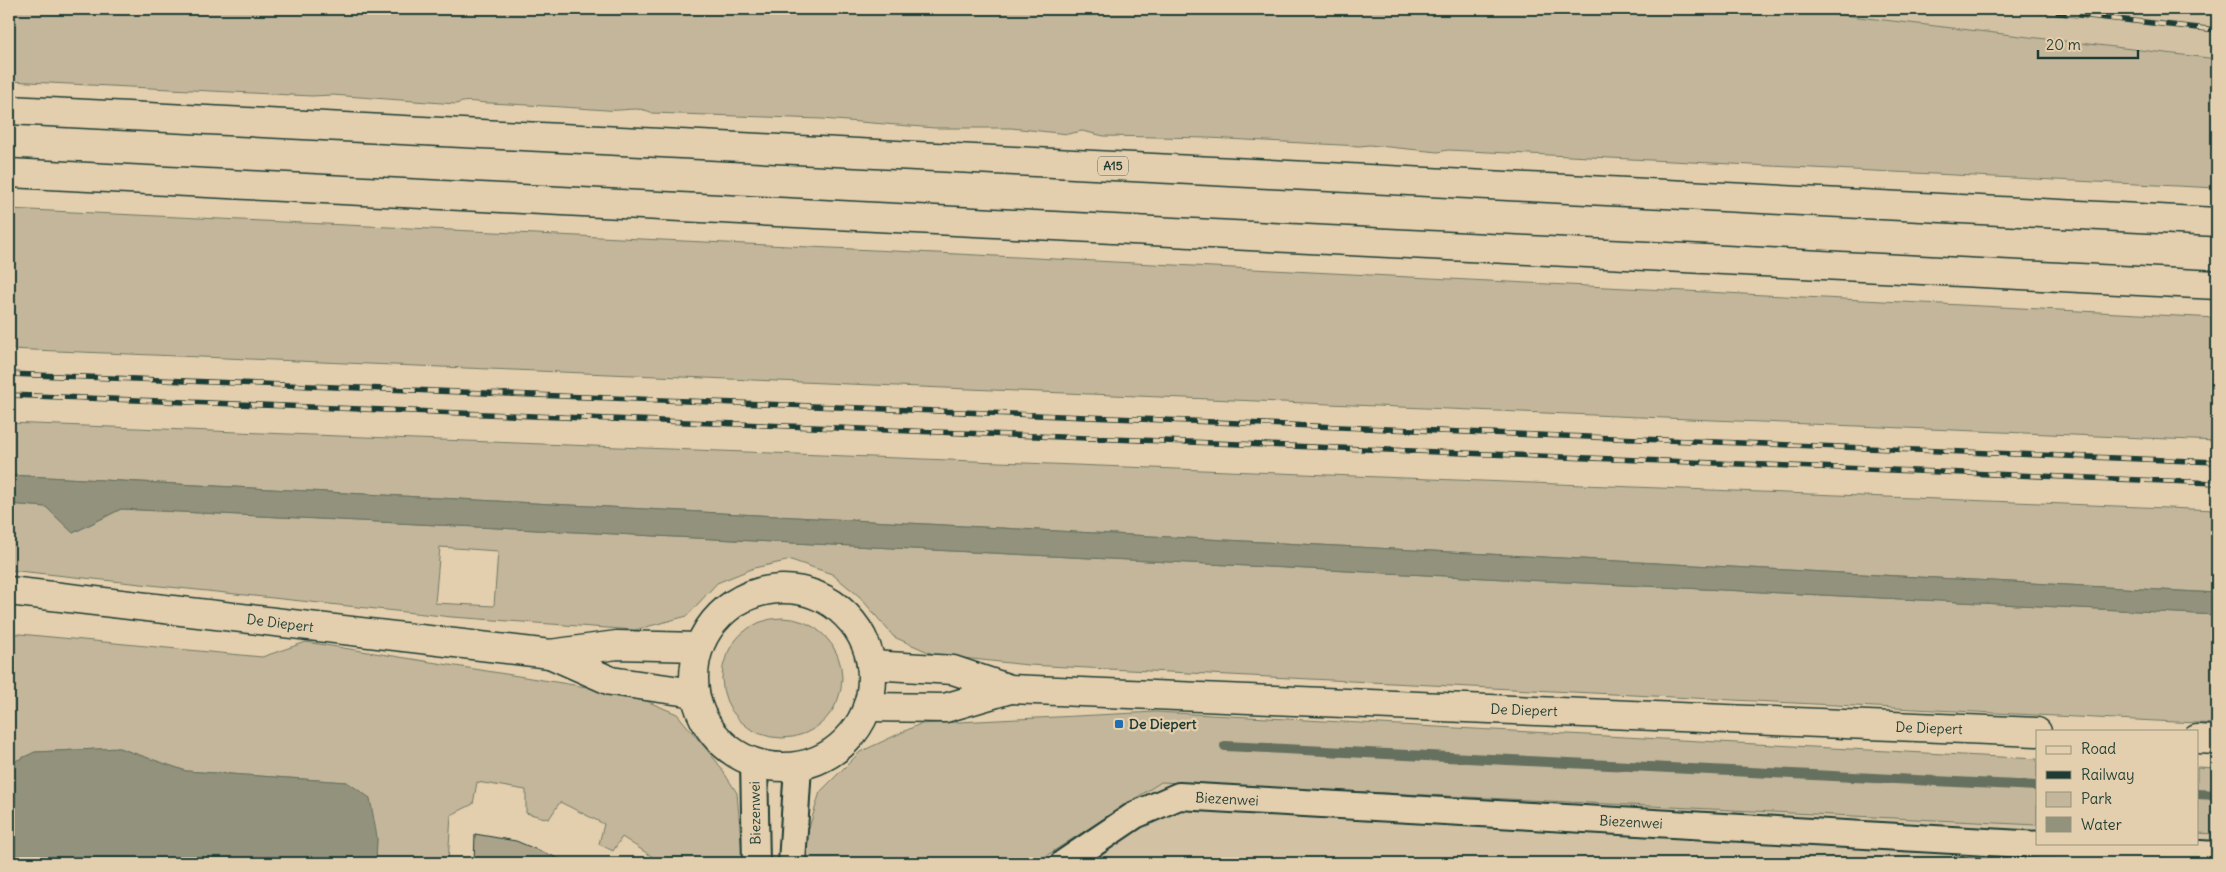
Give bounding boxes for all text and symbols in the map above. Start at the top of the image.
scale bar [2038,28,2138,60]
text: 20 m [2046,35,2081,54]
road number: A15 [1098,157,1128,176]
street label: De Diepert [245,610,315,636]
street label: De Diepert [1490,700,1558,720]
place label: De Diepert [1129,715,1197,733]
marker: De Diepert [1113,718,1125,730]
street label: De Diepert [1895,718,1963,738]
legend [2036,730,2198,844]
text: Road [2081,739,2116,758]
text: Railway [2081,765,2135,784]
street label: Biezenwei [745,781,765,845]
street label: Biezenwei [1195,788,1259,810]
text: Park [2081,789,2112,808]
street label: Biezenwei [1599,811,1663,833]
text: Water [2081,815,2122,834]

